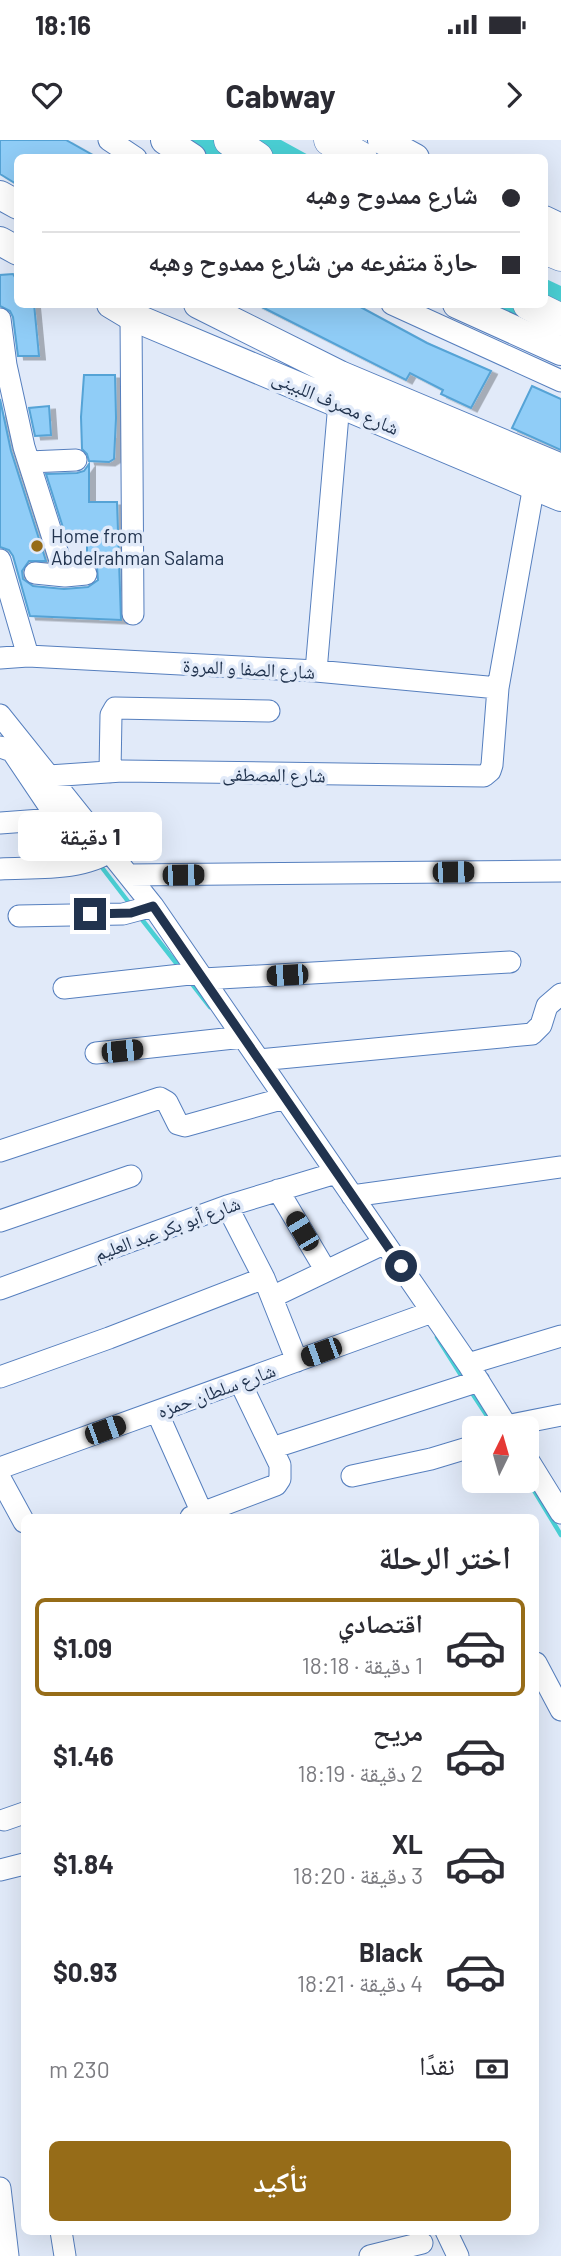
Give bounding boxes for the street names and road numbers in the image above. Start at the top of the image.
street label: شارع مصرف اللبينى [269,365,403,440]
street label: شارع الصفا و المروة [182,653,316,684]
street label: شارع المصطفى [222,762,326,787]
street label: شارع أبو بكر عبد العليم [91,1191,244,1267]
street label: شارع سلطان حمزه [154,1358,279,1423]

